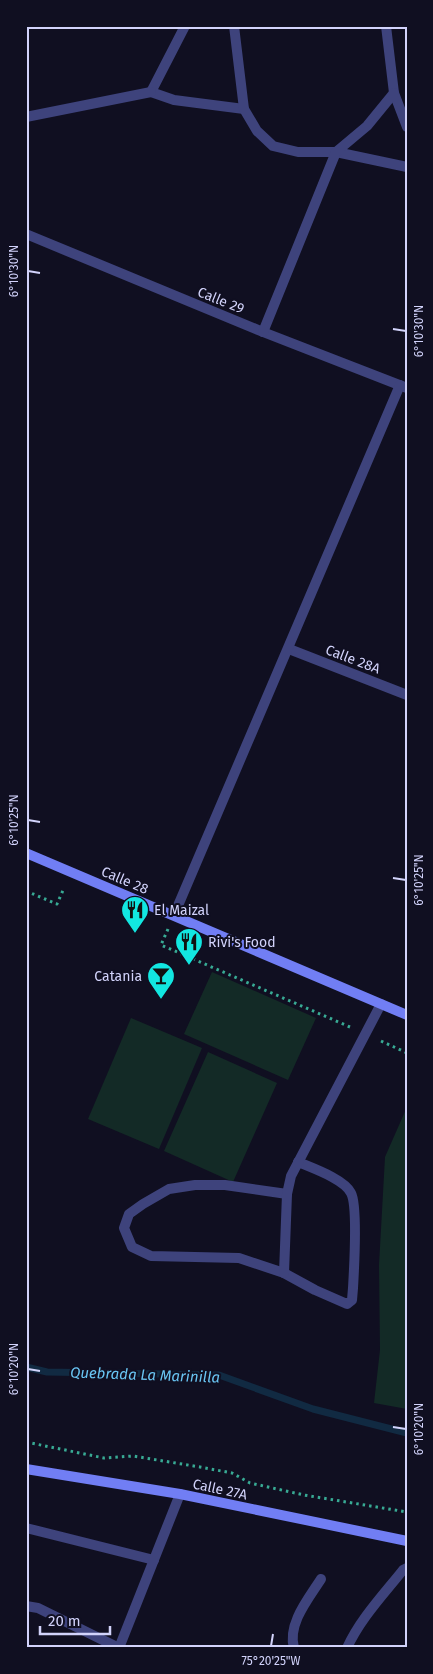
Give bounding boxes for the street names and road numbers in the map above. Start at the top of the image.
street label: Calle 29 [195,283,247,317]
street label: Calle 28A [323,641,383,678]
street label: Calle 28 [99,863,151,898]
street label: Calle 27A [191,1475,249,1504]

